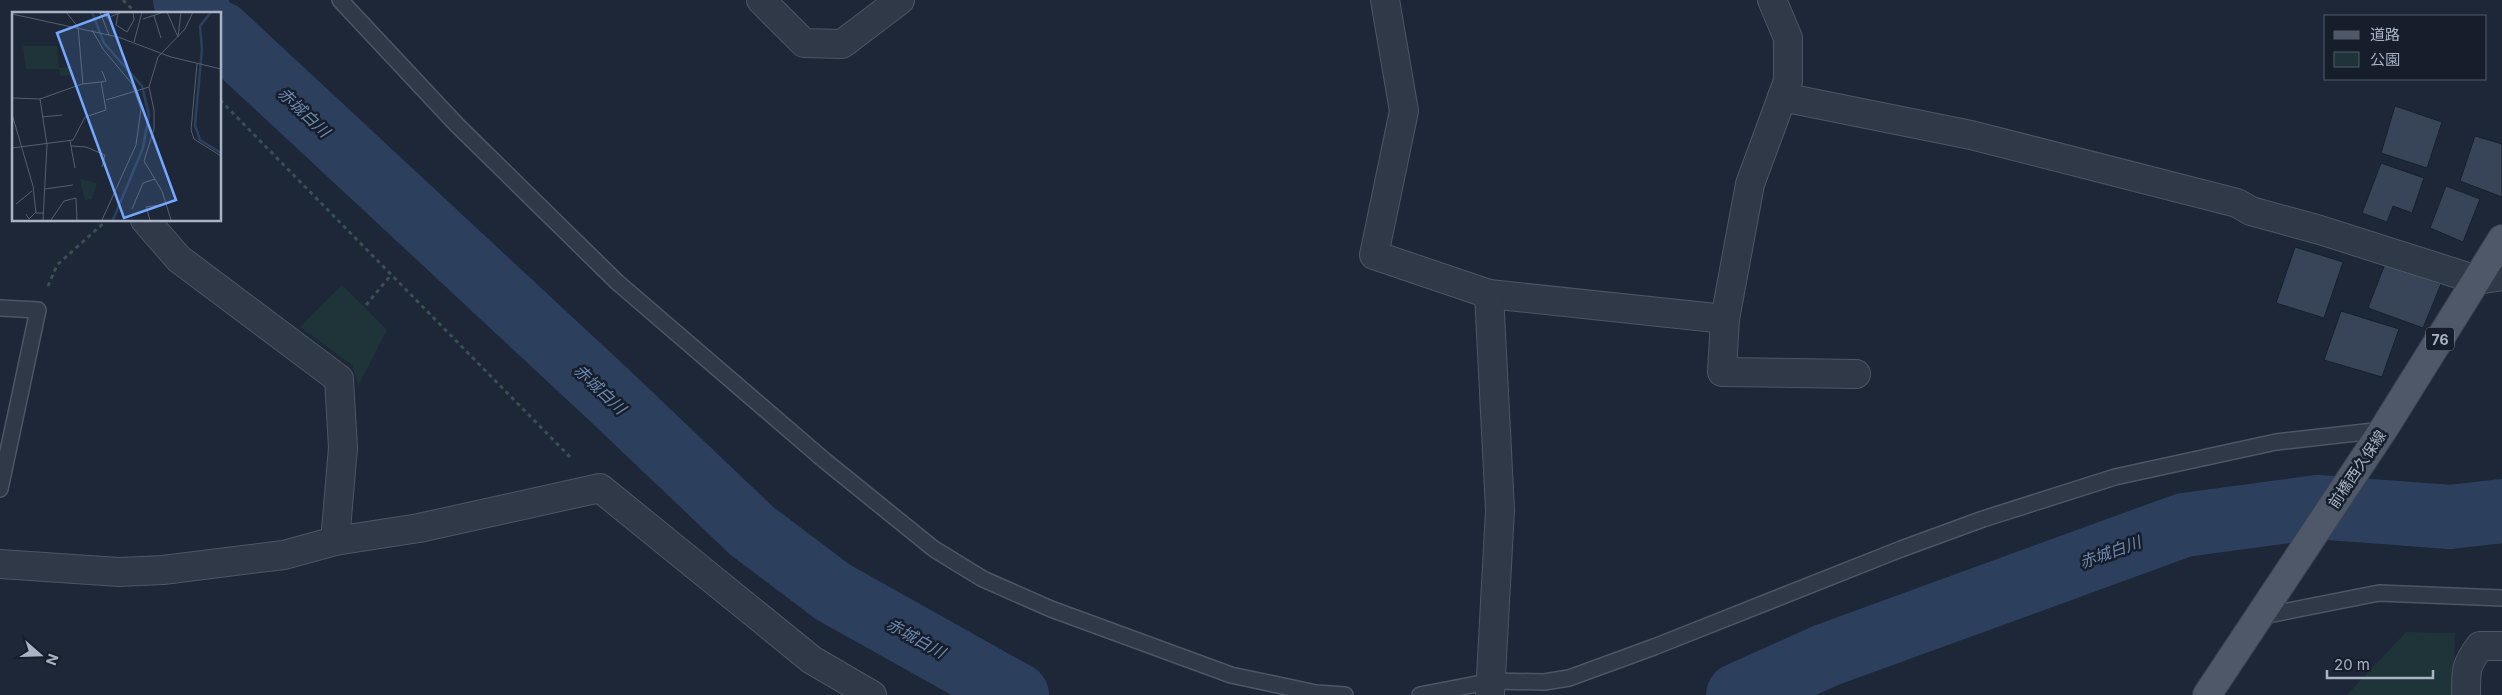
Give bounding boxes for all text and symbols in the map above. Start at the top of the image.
inset map [12,12,221,221]
legend [2324,15,2487,80]
text: 道路 [2370,25,2400,44]
text: 公園 [2370,50,2400,69]
water label: 赤城白川 [274,83,336,142]
road number: 76 [2426,328,2454,350]
water label: 赤城白川 [570,360,632,419]
street label: 前橋西久保線 [2324,426,2390,512]
water label: 赤城白川 [2077,531,2145,572]
water label: 赤城白川 [883,614,951,663]
north arrow [15,630,65,680]
scale bar [2327,648,2433,680]
text: N [43,652,62,668]
text: 20 m [2334,655,2370,674]

